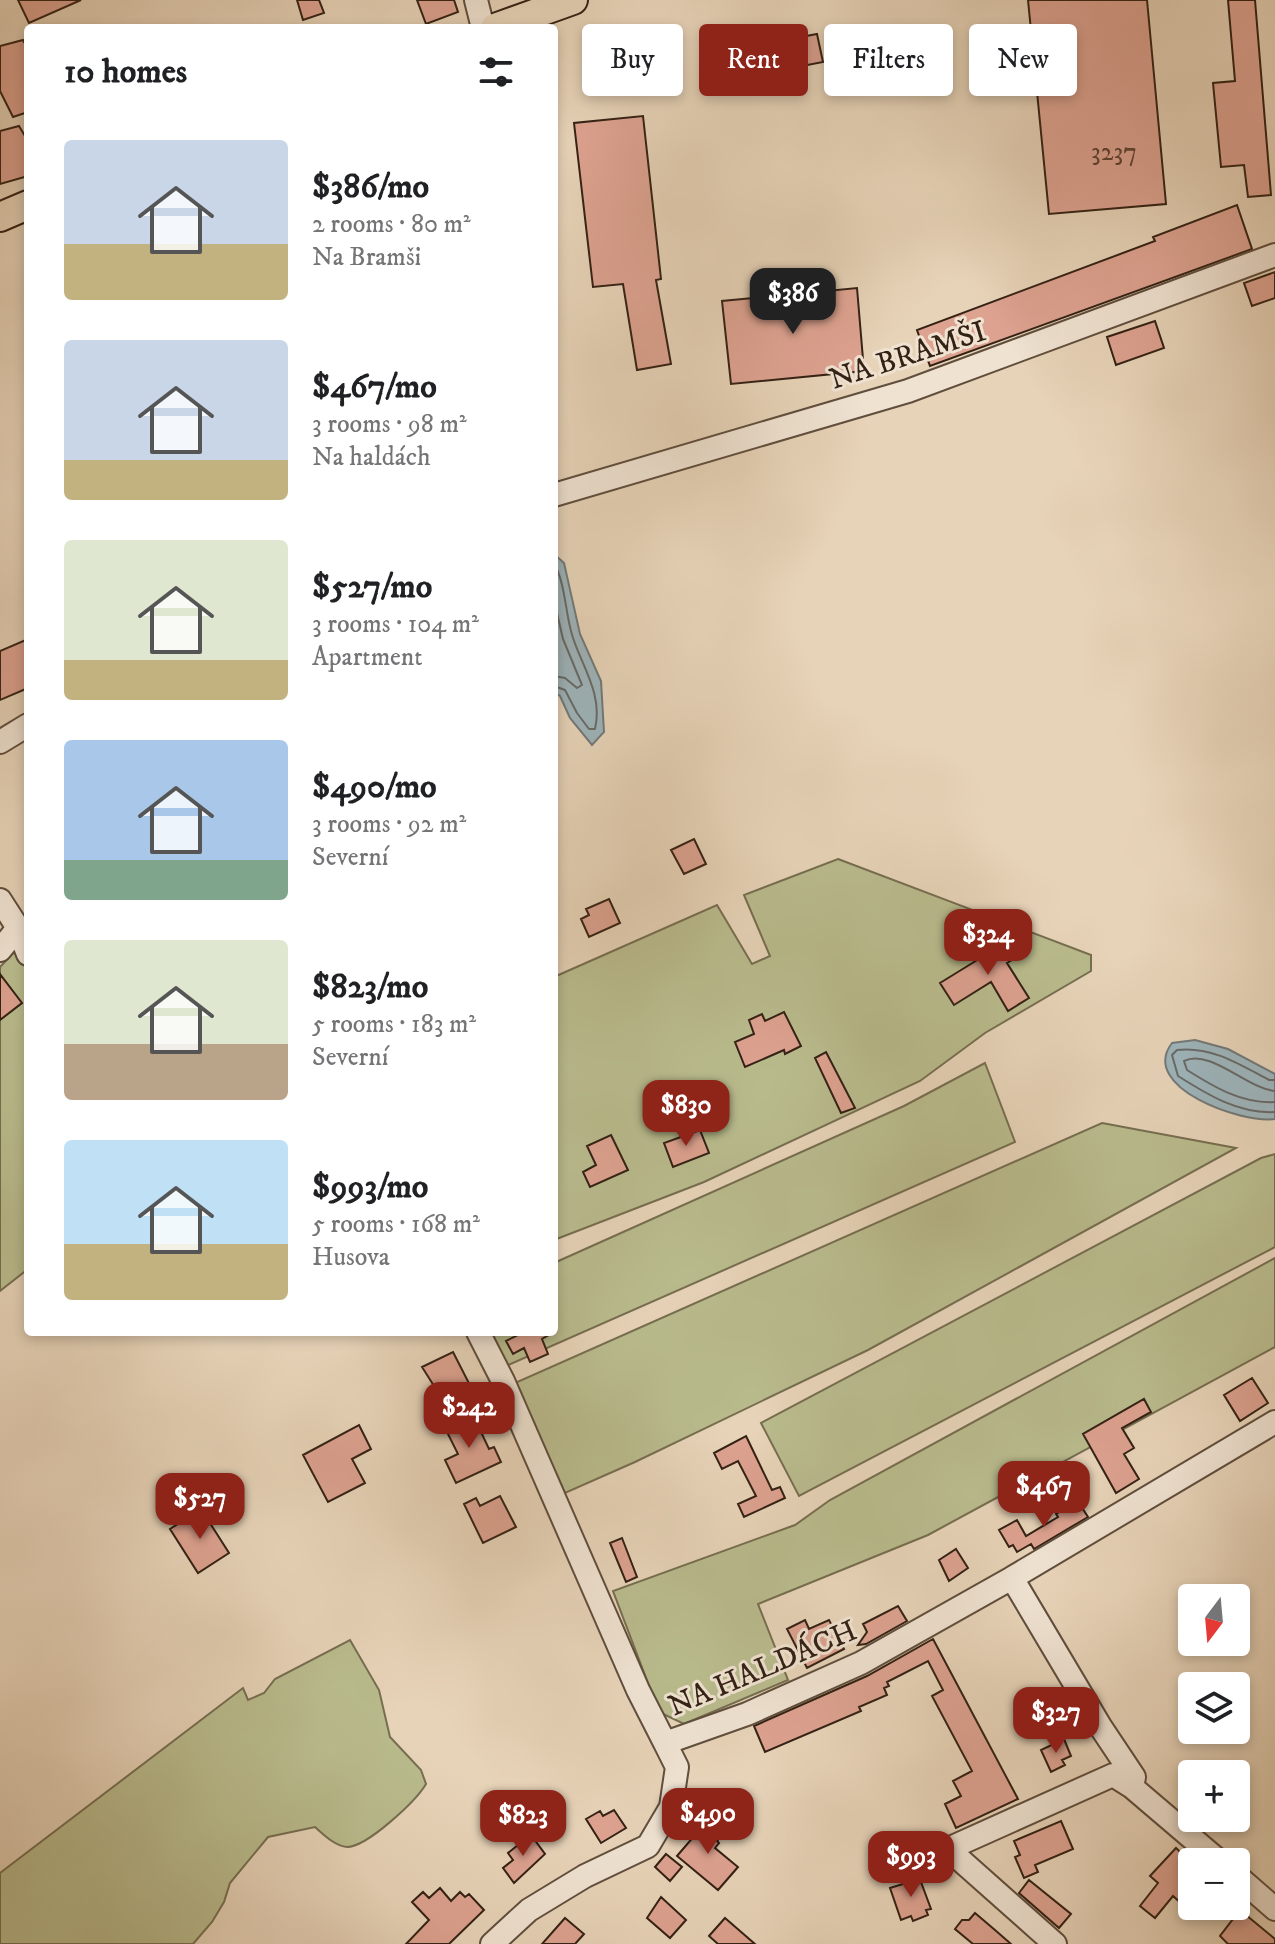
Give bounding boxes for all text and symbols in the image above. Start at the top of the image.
chip: Buy [582,24,683,96]
chip: Rent [699,24,808,96]
chip: Filters [824,24,953,96]
chip: New [969,24,1077,96]
icon: filters [474,50,518,94]
text: 10 homes [64,51,187,93]
house number: 3237 [1091,136,1137,169]
text: $386/mo [312,166,429,208]
icon: home [128,172,224,268]
text: 2 rooms · 80 m² [312,208,471,241]
text: Na Bramši [312,241,421,274]
pin: $386 [746,268,840,336]
text: $386 [768,277,818,310]
street label: NA BRAMŠI [824,311,991,399]
text: $467/mo [312,366,437,408]
icon: home [128,372,224,468]
text: 3 rooms · 98 m² [312,408,467,441]
text: Na haldách [312,441,431,474]
text: $527/mo [312,566,432,608]
icon: home [128,572,224,668]
text: 3 rooms · 104 m² [312,608,479,641]
text: Apartment [312,641,423,674]
text: $490/mo [312,766,437,808]
icon: home [128,772,224,868]
text: 3 rooms · 92 m² [312,808,466,841]
text: Severní [312,841,389,874]
pin: $324 [941,909,1035,977]
text: $324 [962,918,1014,951]
text: $823/mo [312,966,428,1008]
icon: home [128,972,224,1068]
text: 5 rooms · 183 m² [312,1008,476,1041]
text: Severní [312,1041,389,1074]
pin: $830 [639,1080,733,1148]
text: $830 [661,1089,711,1122]
text: $993/mo [312,1166,428,1208]
icon: home [128,1172,224,1268]
text: 5 rooms · 168 m² [312,1208,480,1241]
text: Husova [312,1241,390,1274]
pin: $242 [422,1382,516,1450]
text: $242 [442,1391,496,1424]
pin: $467 [997,1461,1091,1529]
text: $467 [1016,1470,1072,1503]
pin: $527 [153,1473,247,1541]
text: $527 [174,1482,226,1515]
north arrow [1178,1584,1250,1656]
map controls [1178,1584,1250,1920]
street label: NA HALDÁCH [662,1611,863,1725]
button: layers [1178,1672,1250,1744]
pin: $327 [1009,1687,1103,1755]
text: $327 [1031,1696,1081,1729]
button: + [1178,1760,1250,1832]
pin: $490 [661,1788,755,1856]
pin: $823 [476,1790,570,1858]
text: $490 [680,1797,736,1830]
text: $823 [498,1799,548,1832]
pin: $993 [864,1831,958,1899]
text: $993 [886,1840,936,1873]
button: − [1178,1848,1250,1920]

